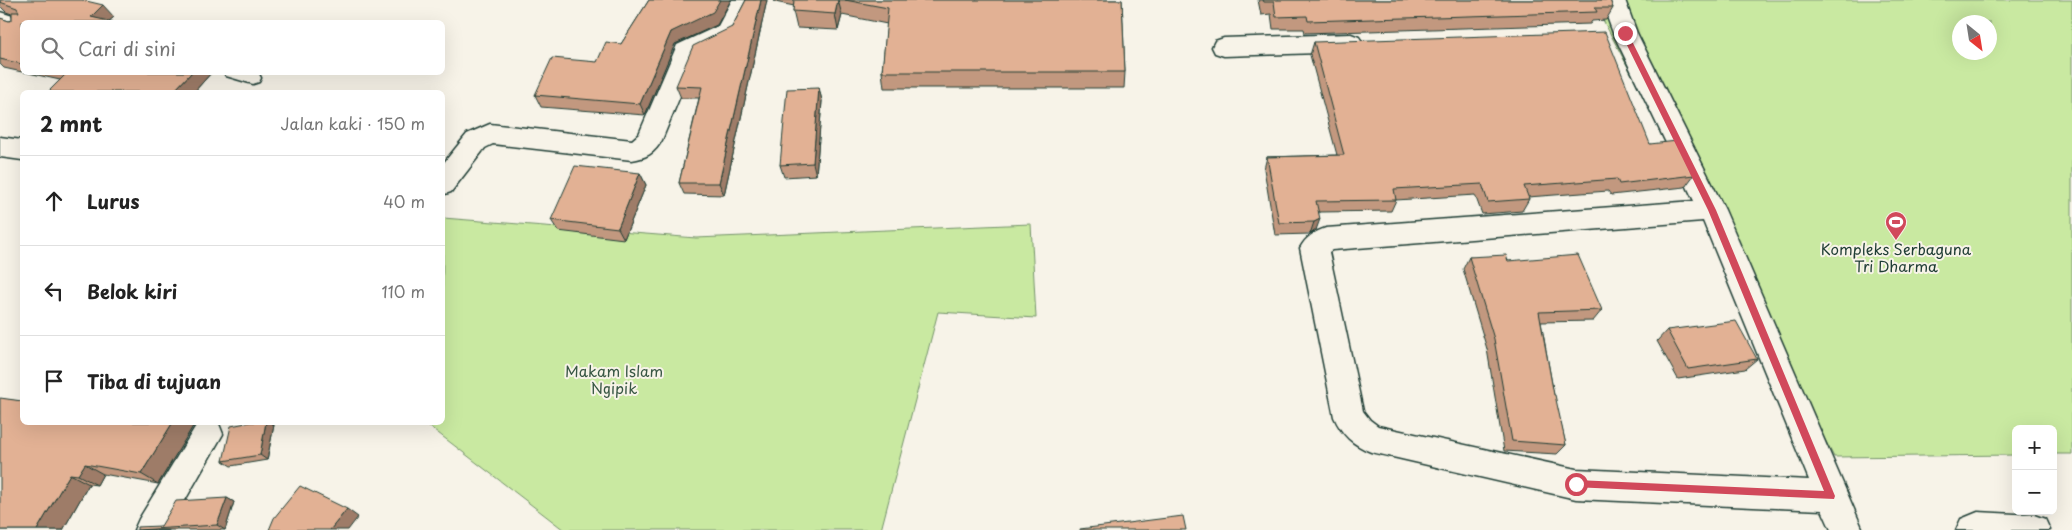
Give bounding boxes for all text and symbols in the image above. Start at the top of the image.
north arrow [1952,15,1997,60]
search box [20,20,445,75]
route end [1614,22,1637,45]
icon: search [38,34,66,62]
text: Cari di sini [78,34,176,62]
text: 2 mnt [40,107,102,139]
text: Jalan kaki · 150 m [281,111,425,135]
icon: ahead [40,187,68,215]
text: Lurus [87,187,140,215]
text: 40 m [383,189,425,213]
sports icon: Kompleks Serbaguna Tri Dharma [1884,210,1908,241]
place label: Kompleks Serbaguna Tri Dharma [1821,237,1972,277]
icon: left [40,277,68,305]
text: Belok kiri [87,277,177,305]
text: 110 m [382,279,425,303]
park label: Makam Islam Ngipik [565,359,663,399]
icon: arrive [40,367,68,395]
text: Tiba di tujuan [87,367,221,395]
map controls [2012,425,2057,515]
button: + [2012,425,2057,470]
button: − [2012,470,2057,515]
route start [1565,473,1588,496]

